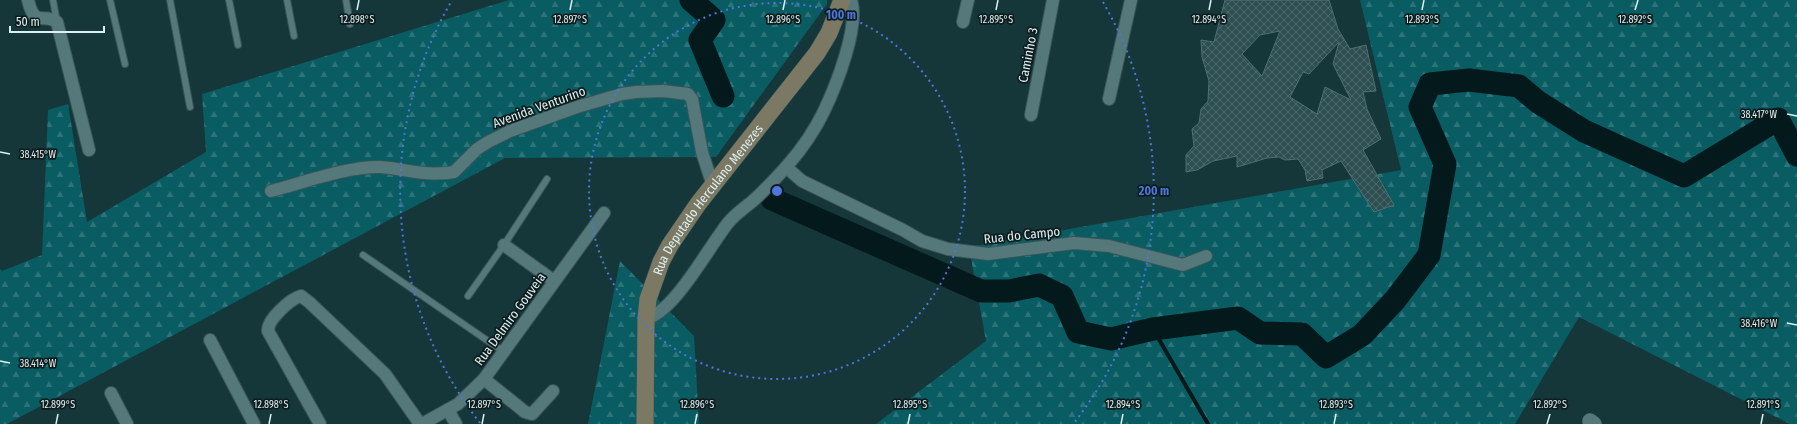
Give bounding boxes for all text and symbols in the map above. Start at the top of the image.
scale bar [10,8,104,34]
text: 100 m [826,8,856,22]
text: 12.898°S [340,14,374,26]
text: 12.897°S [553,14,587,26]
text: 12.896°S [766,14,800,26]
text: 12.895°S [979,14,1013,26]
text: 12.894°S [1192,14,1226,26]
text: 12.893°S [1405,14,1439,26]
text: 12.892°S [1618,14,1652,26]
text: 50 m [16,15,40,29]
street label: Caminho 3 [1015,26,1041,84]
street label: Avenida Venturino [491,83,588,131]
text: 38.417°W [1741,109,1777,121]
street label: Rua Deputado Herculano Menezes [650,121,766,277]
text: 38.415°W [20,149,57,161]
centre of rings [770,184,784,198]
text: 200 m [1138,184,1169,198]
street label: Rua do Campo [983,224,1061,246]
street label: Rua Delmiro Gouveia [471,270,549,368]
text: 38.416°W [1741,318,1778,330]
text: 38.414°W [20,358,57,370]
text: 12.899°S [41,399,75,411]
text: 12.898°S [254,399,288,411]
text: 12.897°S [467,399,501,411]
text: 12.896°S [680,399,714,411]
text: 12.895°S [893,399,927,411]
text: 12.894°S [1106,399,1140,411]
text: 12.893°S [1319,399,1353,411]
text: 12.892°S [1533,399,1567,411]
text: 12.891°S [1746,399,1780,411]

